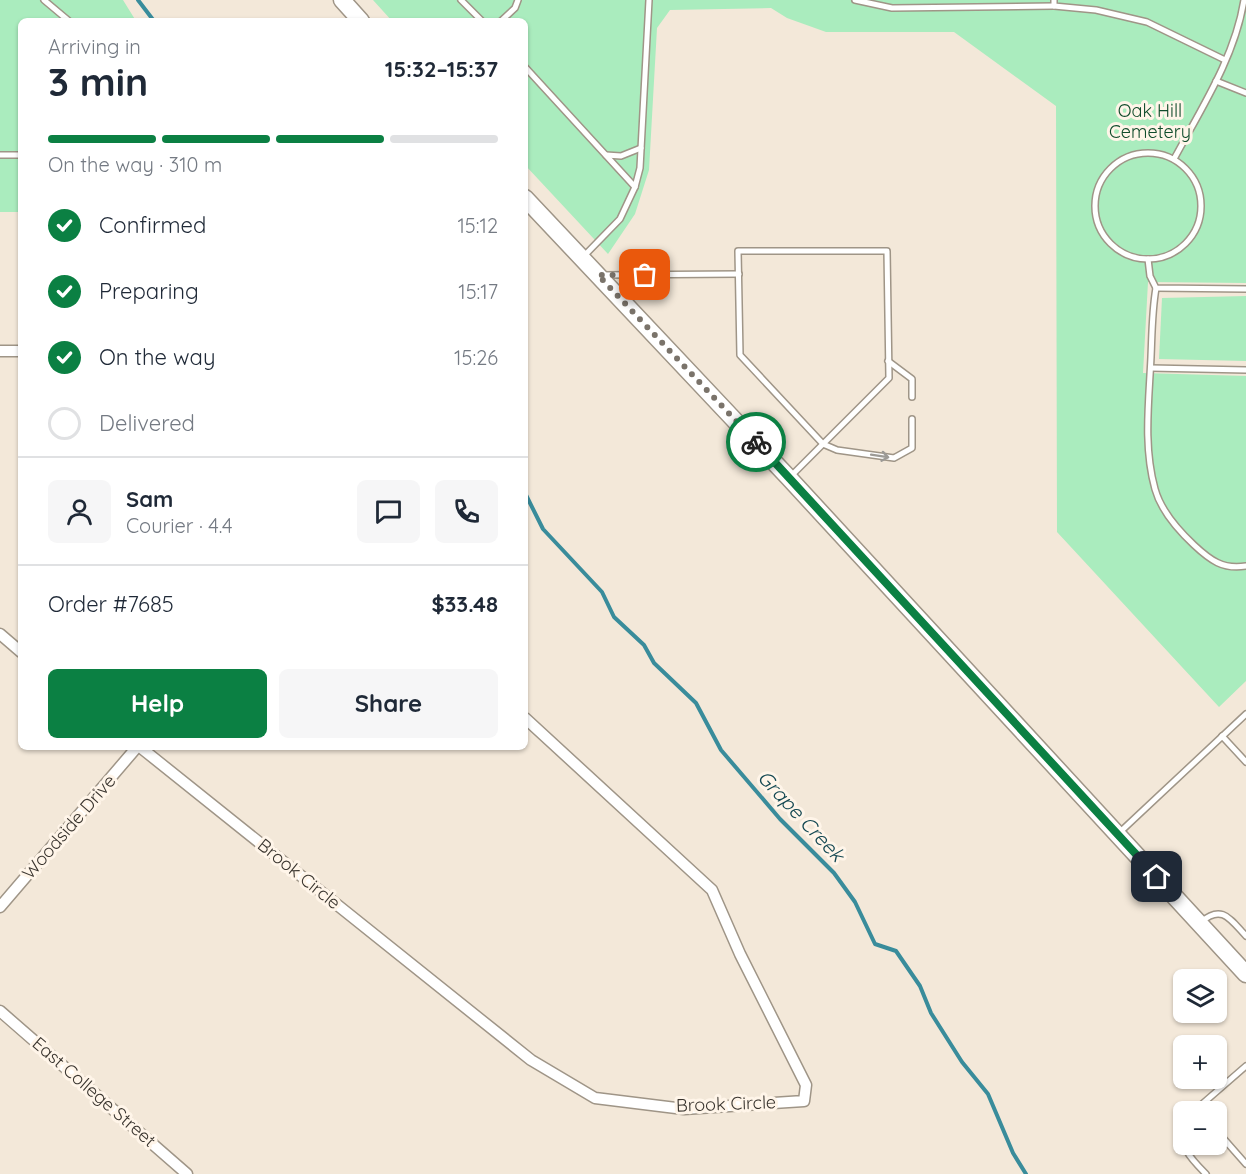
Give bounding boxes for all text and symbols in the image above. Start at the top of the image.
text: Arriving in [48,34,141,59]
text: 15:32–15:37 [385,55,498,83]
text: 3 min [48,57,148,106]
park label: Oak Hill Cemetery [1109,99,1191,143]
text: On the way · 310 m [48,152,222,177]
icon: check [48,209,81,242]
text: Confirmed [99,211,206,239]
text: 15:12 [457,213,498,238]
pin [619,249,670,300]
icon: bag [628,258,661,291]
icon: check [48,275,81,308]
text: Preparing [99,277,199,305]
text: 15:17 [458,279,498,304]
icon: check [48,341,81,374]
text: On the way [99,343,215,371]
text: 15:26 [454,345,498,370]
text: Delivered [99,409,195,437]
courier [726,412,786,472]
icon: bike [740,426,773,459]
one-way arrow [869,451,889,462]
button: person [48,480,111,543]
button: chat [357,480,420,543]
button: phone [435,480,498,543]
text: Sam [126,485,173,513]
text: Courier · 4.4 [126,513,232,538]
text: Order #7685 [48,590,174,618]
text: $33.48 [431,590,498,618]
button: Help [48,669,267,738]
button: Share [279,669,498,738]
water label: Grape Creek [753,765,852,868]
street label: Woodside Drive [17,770,120,884]
street label: Brook Circle [253,833,345,914]
pin [1131,851,1182,902]
icon: home [1140,860,1173,893]
map controls [1173,969,1227,1155]
button: layers [1173,969,1227,1023]
street label: East College Street [28,1032,161,1152]
button: + [1173,1035,1227,1089]
street label: Brook Circle [676,1090,776,1117]
button: − [1173,1101,1227,1155]

